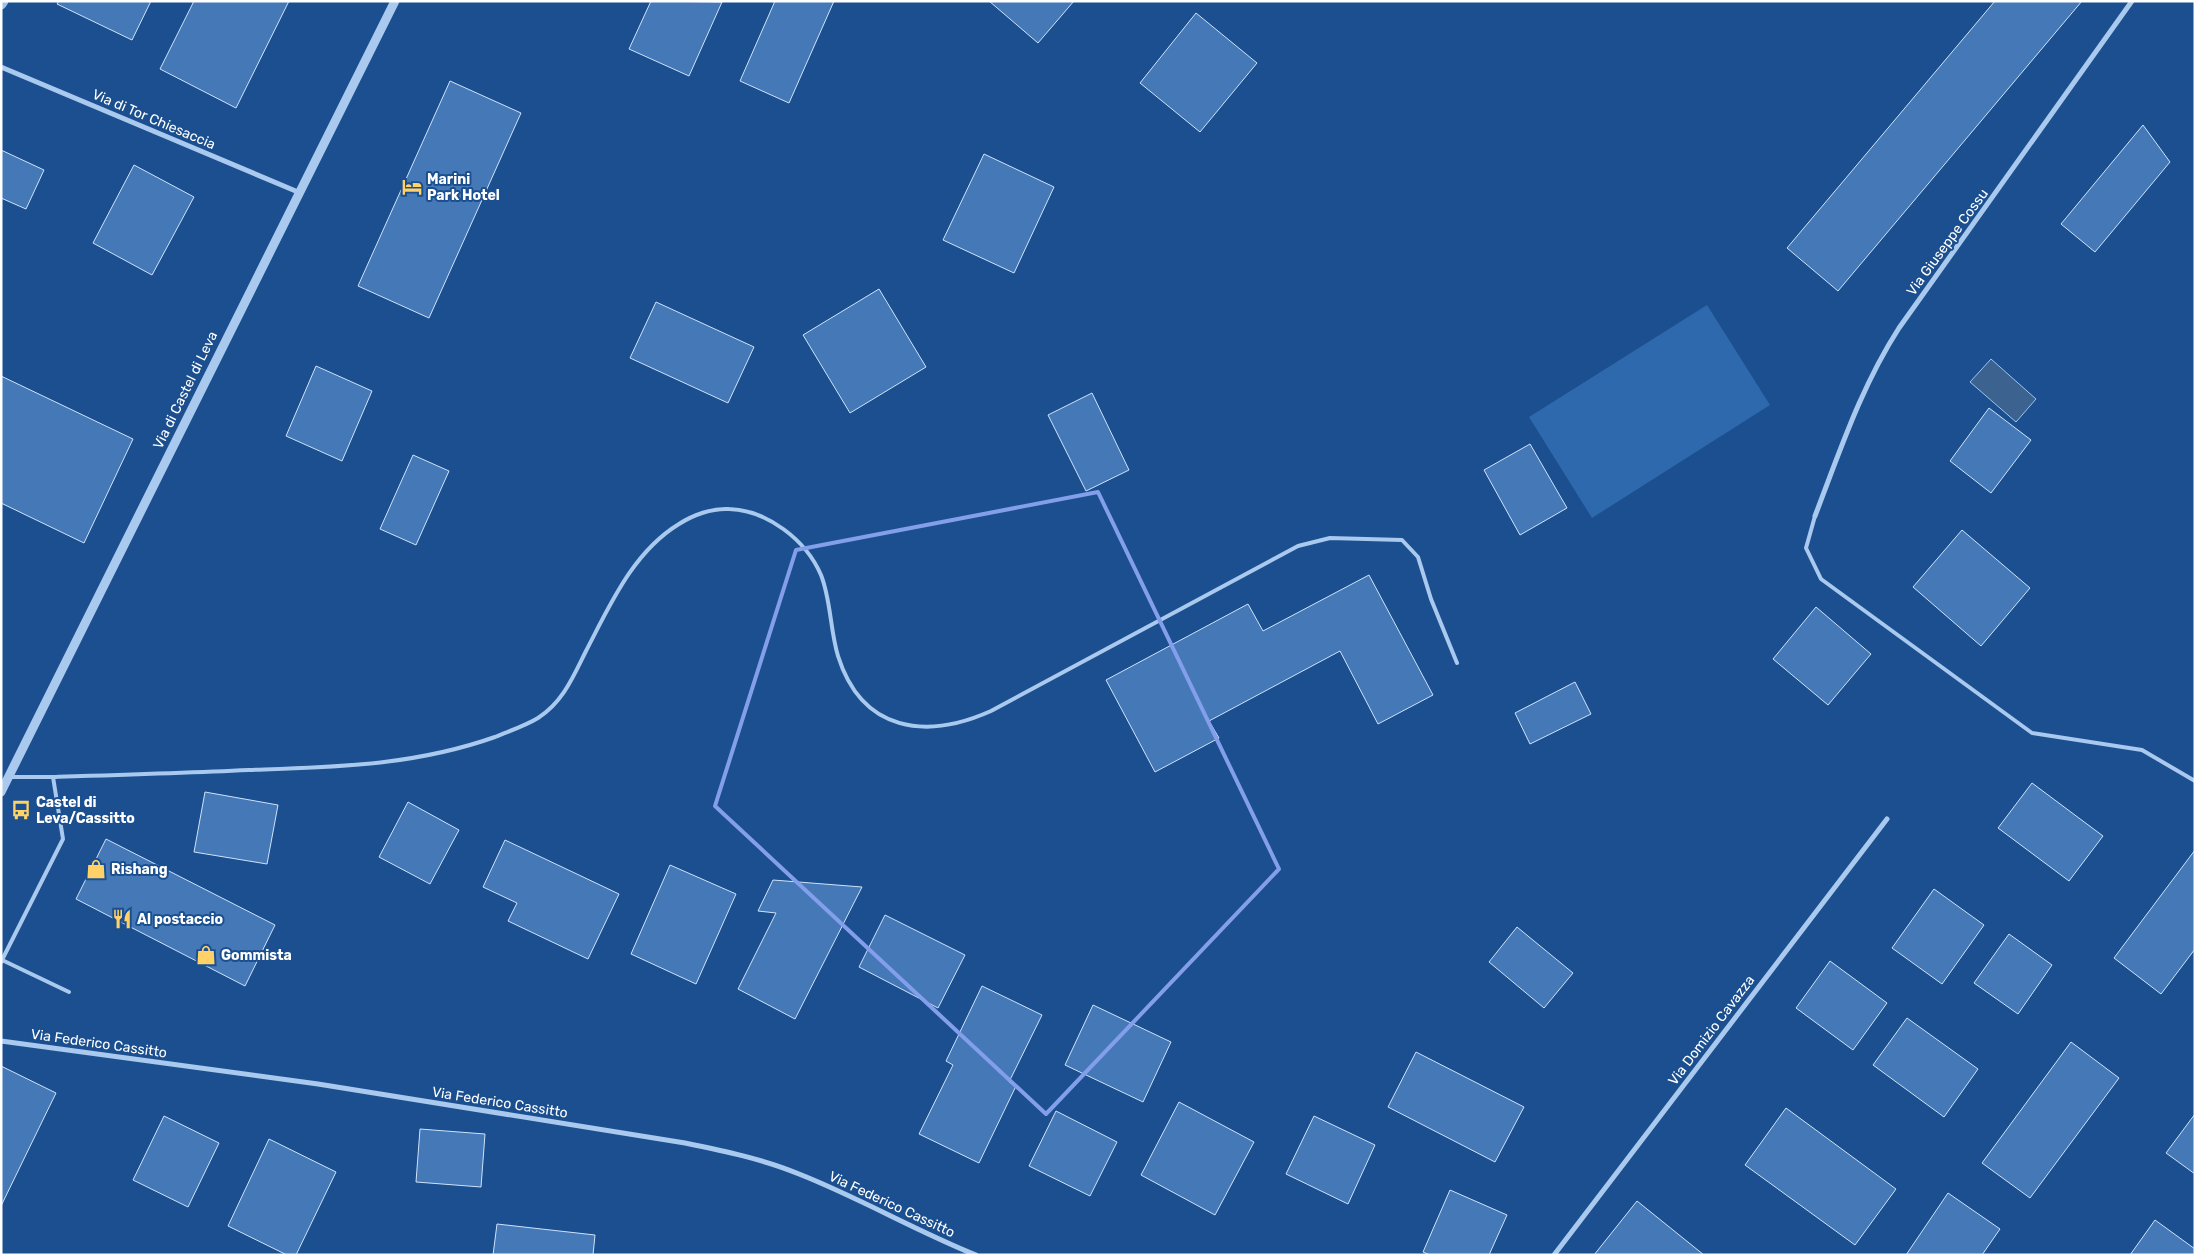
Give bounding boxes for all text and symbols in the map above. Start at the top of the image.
street label: Via di Tor Chiesaccia [90,86,218,153]
place label: Marini Park Hotel [427,171,500,204]
hotel icon: Marini Park Hotel [401,176,423,198]
street label: Via Giuseppe Cossu [1903,186,1992,299]
street label: Via di Castel di Leva [150,329,221,452]
place label: Castel di Leva/Cassitto [36,794,135,827]
bus stop icon: Castel di Leva/Cassitto [10,799,32,821]
shop icon: Rishang [85,858,107,880]
place label: Rishang [111,861,168,878]
restaurant icon: Al postaccio [111,908,133,930]
place label: Al postaccio [137,911,223,928]
shop icon: Gommista [195,944,217,966]
place label: Gommista [221,947,292,964]
street label: Via Domizio Cavazza [1665,972,1758,1089]
street label: Via Federico Cassitto [30,1026,168,1061]
street label: Via Federico Cassitto [431,1083,569,1122]
street label: Via Federico Cassitto [826,1168,958,1241]

